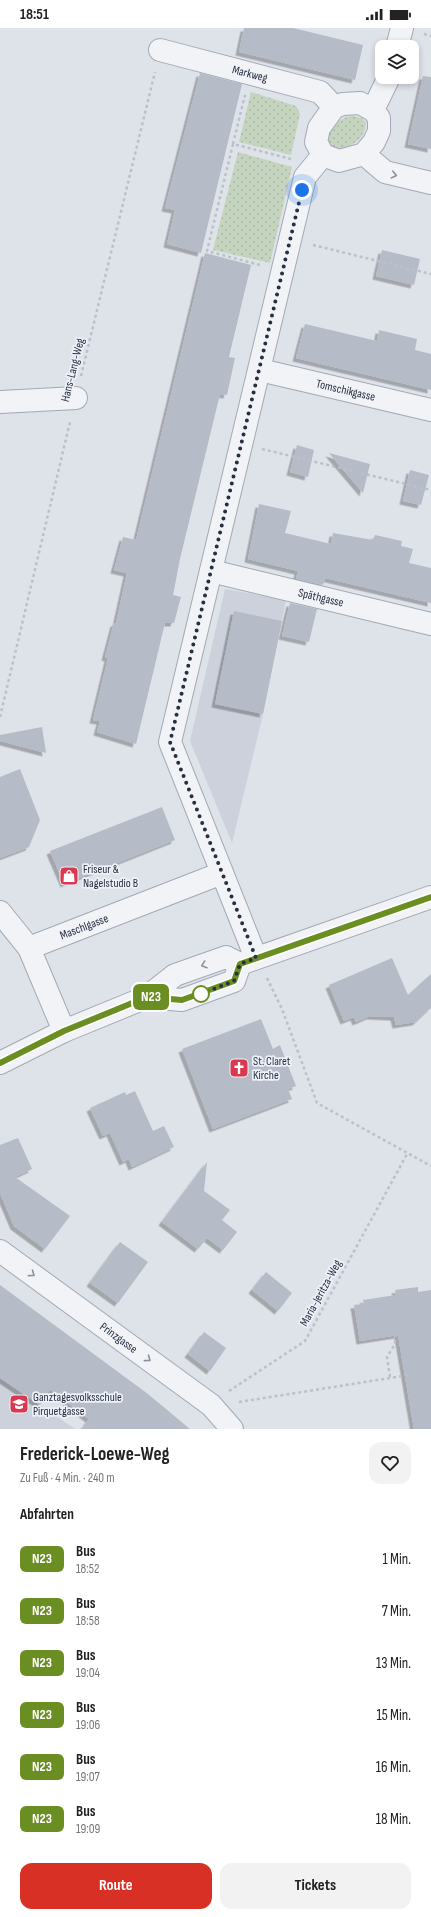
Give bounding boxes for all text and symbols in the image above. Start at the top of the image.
text: 18:51 [20,5,49,24]
map controls [375,40,419,84]
button: layers [375,40,419,84]
street label: Markweg [231,62,270,86]
one-way arrow [391,170,398,178]
your location [292,180,312,200]
street label: Hans-Lang-Weg [58,336,88,403]
street label: Tomschikgasse [315,376,377,404]
street label: Späthgasse [297,585,345,610]
place label: Friseur & Nagelstudio B [83,862,138,891]
shop icon: Friseur & Nagelstudio B [58,865,80,887]
street label: Maschlgasse [58,910,111,943]
one-way arrow [200,960,207,969]
line badge: N23 [128,984,174,1010]
unlabelled marker [192,985,210,1003]
text: N23 [141,988,161,1005]
place label: St. Claret Kirche [253,1054,291,1083]
church icon: St. Claret Kirche [228,1057,250,1079]
street label: Maria-Jeritza-Weg [297,1257,346,1329]
one-way arrow [27,1269,34,1276]
street label: Prinzgasse [97,1319,141,1356]
one-way arrow [144,1354,151,1362]
place label: Ganztagesvolksschule Pirquetgasse [33,1390,122,1419]
school or university icon: Ganztagesvolksschule Pirquetgasse [8,1393,30,1415]
button: heart [369,1442,411,1484]
text: Frederick-Loewe-Weg [20,1443,170,1466]
text: Zu Fuß · 4 Min. · 240 m [20,1470,115,1486]
text: Abfahrten [20,1505,74,1524]
text: Bus [76,1542,95,1561]
text: N23 [32,1550,52,1567]
text: 1 Min. [382,1550,411,1569]
text: 18:52 [76,1561,99,1577]
text: Bus [76,1594,95,1613]
text: N23 [32,1602,52,1619]
text: 7 Min. [382,1602,411,1621]
text: 18:58 [76,1613,100,1629]
text: Bus [76,1646,95,1665]
text: N23 [32,1654,52,1671]
text: 13 Min. [376,1654,411,1673]
text: 19:04 [76,1665,100,1681]
text: Bus [76,1698,95,1717]
text: N23 [32,1706,52,1723]
text: 15 Min. [376,1706,411,1725]
text: 19:06 [76,1717,100,1733]
text: Bus [76,1750,95,1769]
text: N23 [32,1758,52,1775]
text: 16 Min. [376,1758,411,1777]
text: 19:07 [76,1769,100,1785]
text: Bus [76,1802,95,1821]
text: N23 [32,1810,52,1827]
text: 18 Min. [376,1810,411,1829]
text: 19:09 [76,1821,100,1837]
button: Route [20,1863,212,1909]
button: Tickets [220,1863,411,1909]

